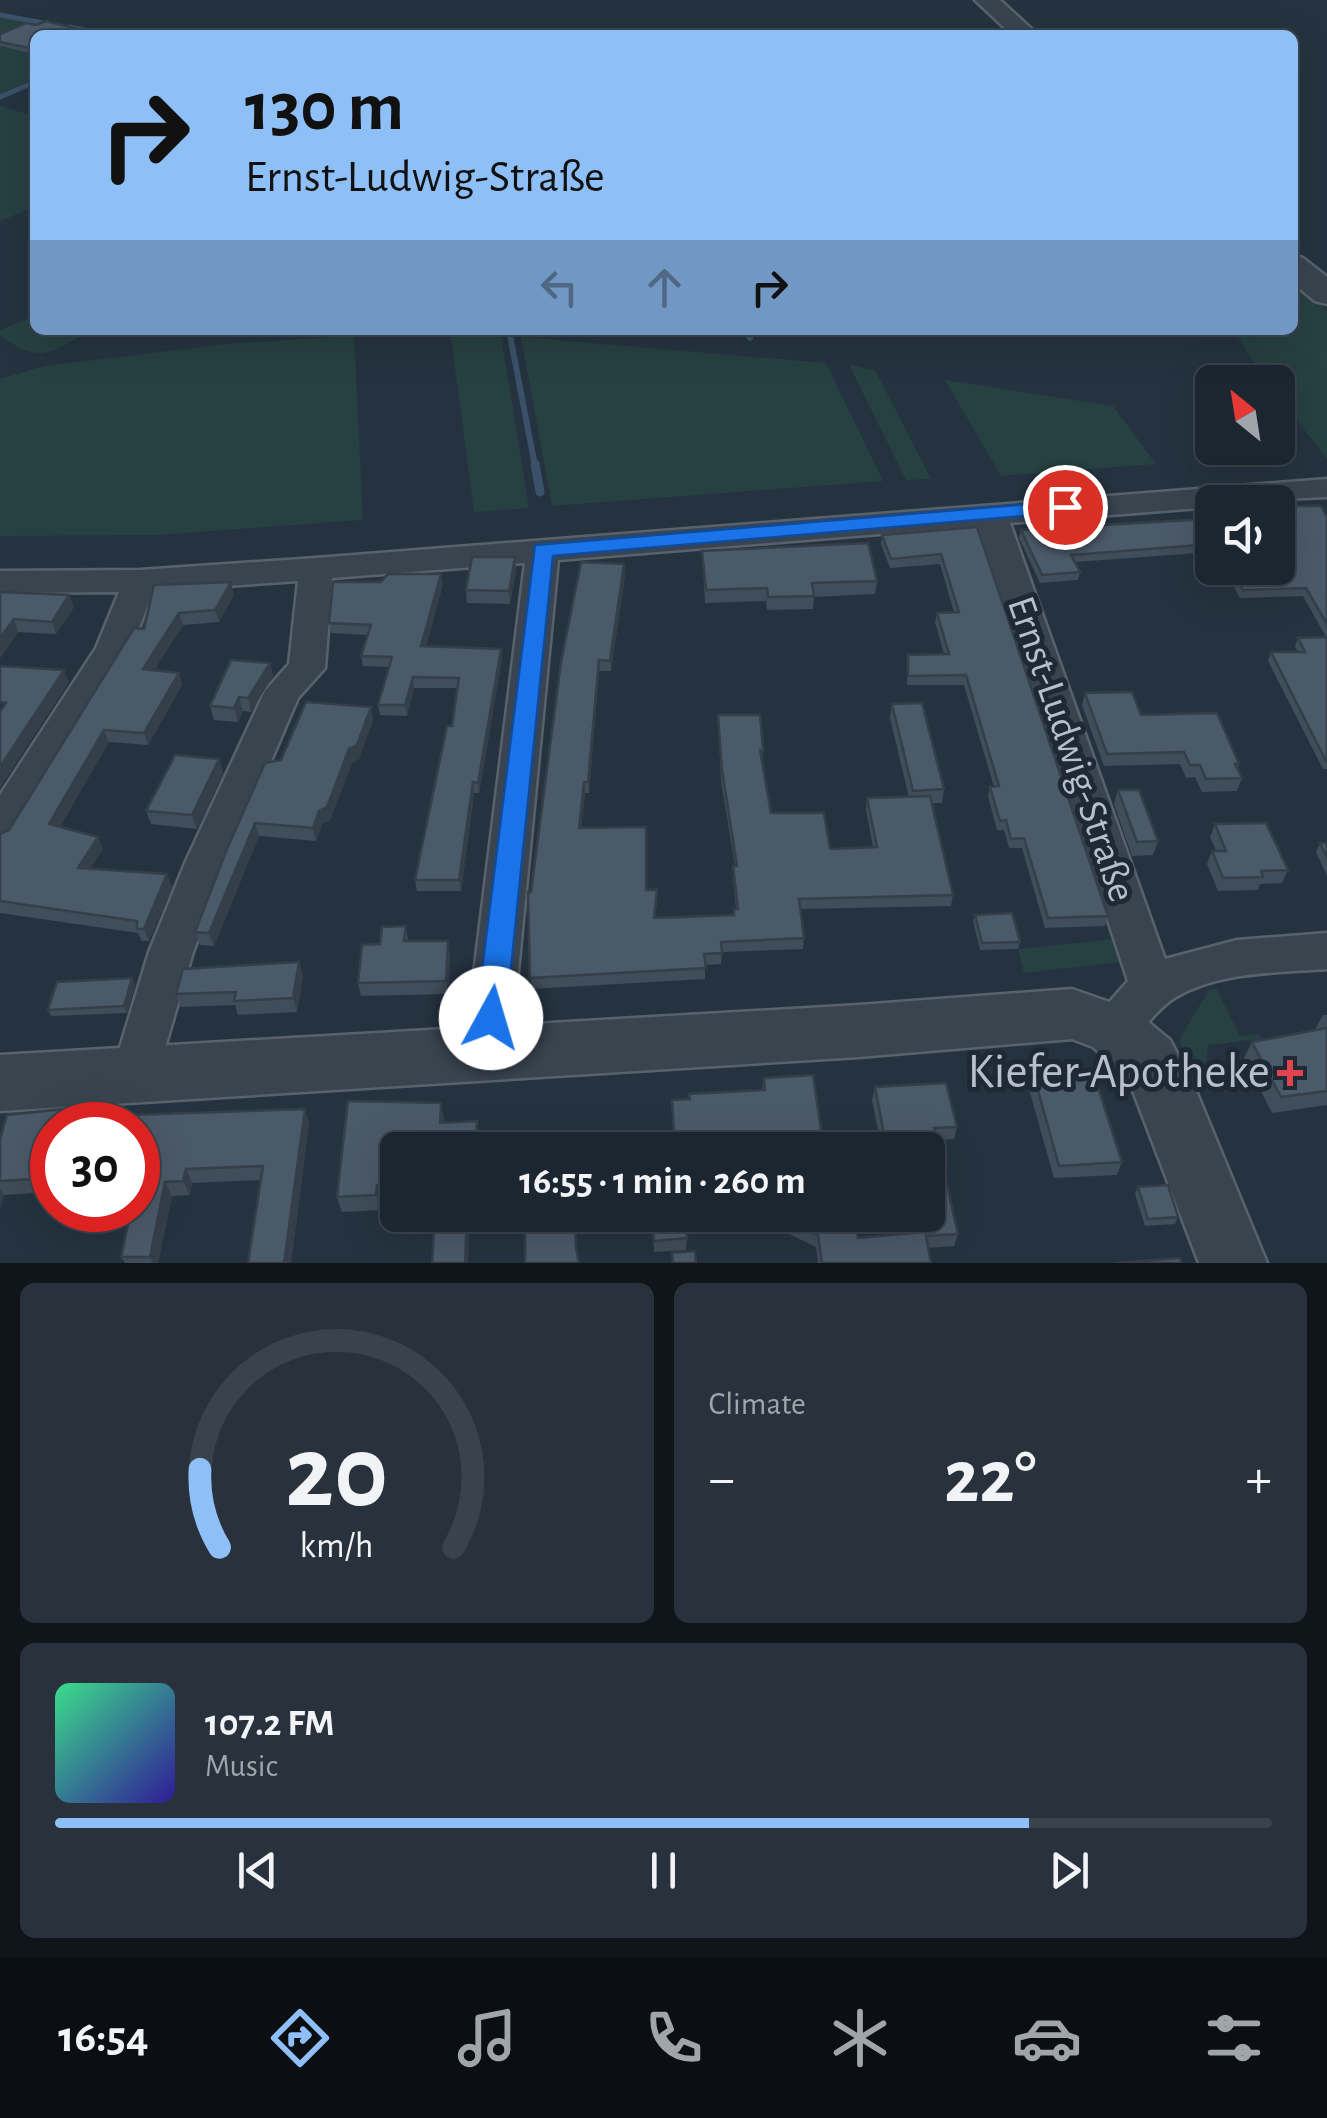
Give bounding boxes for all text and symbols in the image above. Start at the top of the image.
icon: right [80,70,210,200]
text: 130 m [245,73,404,143]
text: Ernst-Ludwig-Straße [245,155,605,200]
icon: left [532,260,587,315]
icon: ahead [637,260,692,315]
icon: right [742,260,797,315]
north arrow [1195,365,1295,465]
map controls [1195,365,1295,585]
pin [1023,465,1108,550]
icon: arrive [1038,480,1093,535]
button: sound [1195,485,1295,585]
street label: Ernst-Ludwig-Straße [1000,591,1142,907]
position arrow [439,966,543,1070]
place label: Kiefer-Apotheke [968,1049,1270,1097]
marker: Kiefer-Apotheke [1279,1062,1301,1084]
speed limit sign: 30 [30,1102,160,1232]
text: 16:55 · 1 min · 260 m [519,1163,806,1201]
text: Climate [709,1388,806,1420]
text: 20 [285,1422,388,1526]
text: 22° [944,1441,1037,1516]
text: − [709,1452,735,1507]
text: + [1246,1452,1272,1507]
text: km/h [300,1528,374,1564]
text: 107.2 FM [205,1705,334,1743]
text: Music [205,1750,278,1782]
icon: previous [230,1843,285,1898]
icon: pause [636,1843,691,1898]
icon: next [1042,1843,1097,1898]
icon: directions [265,2003,335,2073]
icon: music [452,2003,522,2073]
icon: phone [639,2003,709,2073]
icon: climate [825,2003,895,2073]
icon: car [1012,2003,1082,2073]
icon: filters [1199,2003,1269,2073]
text: 16:54 [58,2015,149,2060]

